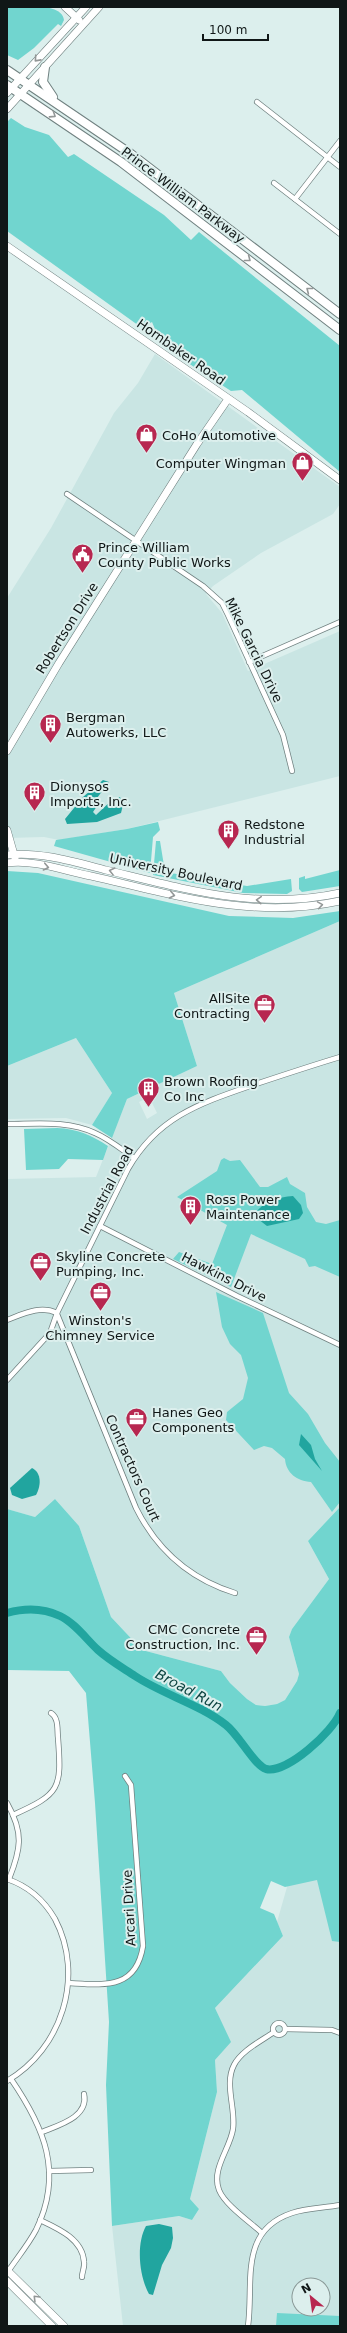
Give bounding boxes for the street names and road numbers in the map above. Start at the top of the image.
street label: Prince William Parkway [118,144,248,246]
street label: Hornbaker Road [134,316,228,388]
street label: Robertson Drive [33,580,101,676]
street label: Mike Garcia Drive [222,595,286,705]
street label: University Boulevard [108,851,244,893]
street label: Industrial Road [77,1143,137,1237]
street label: Hawkins Drive [179,1249,269,1305]
street label: Contractors Court [103,1412,163,1524]
street label: Arcari Drive [119,1869,139,1947]

